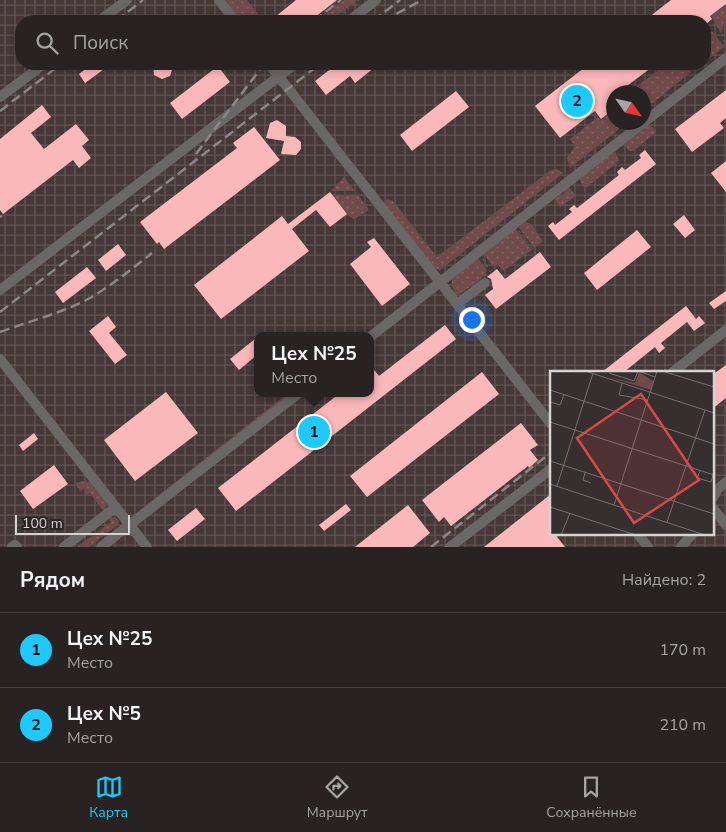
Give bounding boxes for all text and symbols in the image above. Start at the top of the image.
search box [15,15,711,70]
icon: search [33,29,61,57]
text: Поиск [73,30,128,56]
pin: 2 [561,82,593,120]
north arrow [606,85,651,130]
your location [459,307,485,333]
popup [254,332,374,397]
text: Цех №25 [271,341,357,367]
text: Место [271,367,317,389]
inset map [550,371,714,534]
pin: 1 [298,413,330,451]
scale bar [15,512,130,535]
text: 100 m [22,514,63,533]
text: Рядом [20,566,85,594]
text: Найдено: 2 [622,569,706,591]
text: Цех №25 [67,626,152,652]
text: 1 [31,639,41,661]
text: 170 m [659,639,706,661]
text: Место [67,652,113,674]
text: Цех №5 [67,701,141,727]
text: 2 [31,714,41,736]
text: 210 m [659,714,706,736]
text: Место [67,727,113,749]
tab: Карта [89,773,128,822]
tab: Маршрут [307,773,367,822]
tab: Сохранённые [546,773,637,822]

